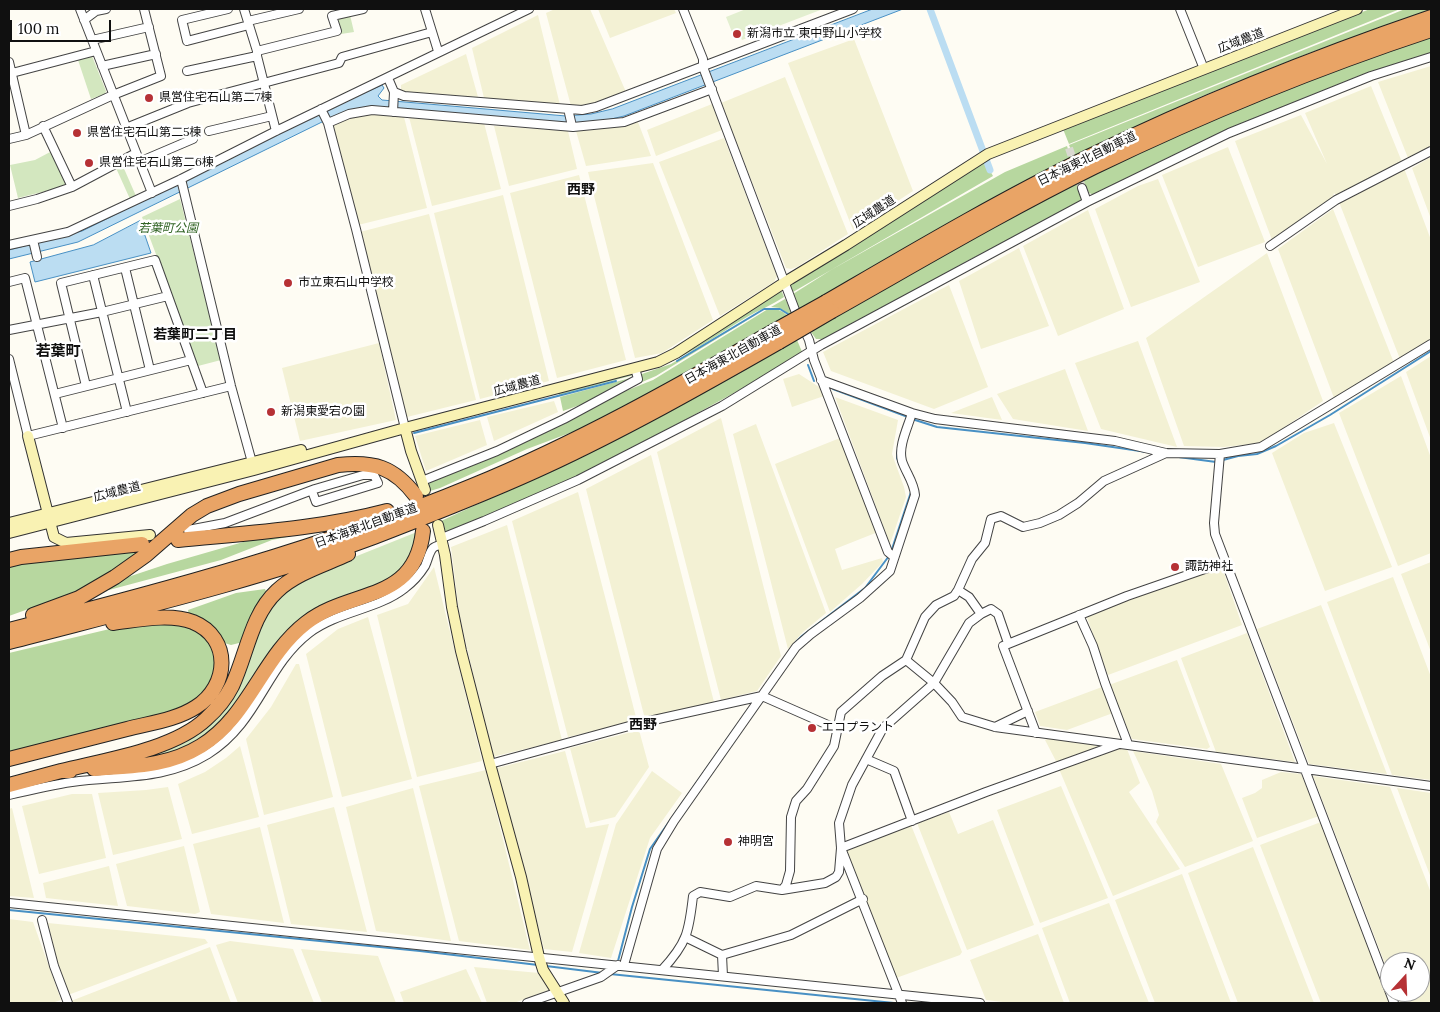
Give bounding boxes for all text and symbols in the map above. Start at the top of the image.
scale bar [12,10,114,42]
text: 100 m [18,19,59,38]
street label: 広域農道 [1216,26,1266,56]
place label: 新潟市立 東中野山小学校 [747,27,882,41]
marker: 新潟市立 東中野山小学校 [731,28,743,40]
place label: 県営住宅石山第二7棟 [159,91,273,105]
marker: 県営住宅石山第二7棟 [143,92,155,104]
place label: 県営住宅石山第二5棟 [87,126,202,140]
marker: 県営住宅石山第二5棟 [71,127,83,139]
street label: 日本海東北自動車道 [1035,129,1139,189]
place label: 県営住宅石山第二6棟 [99,156,214,170]
marker: 県営住宅石山第二6棟 [83,157,95,169]
district label: 西野 [567,182,595,198]
street label: 広域農道 [850,193,898,231]
park label: 若葉町公園 [138,222,198,236]
place label: 市立東石山中学校 [298,276,394,290]
marker: 市立東石山中学校 [282,277,294,289]
street label: 日本海東北自動車道 [682,323,784,387]
district label: 若葉町二丁目 [153,327,237,343]
district label: 若葉町 [36,343,80,361]
street label: 広域農道 [492,373,542,399]
place label: 新潟東愛宕の園 [281,405,365,419]
marker: 新潟東愛宕の園 [265,406,277,418]
street label: 広域農道 [92,479,142,505]
street label: 日本海東北自動車道 [313,501,419,551]
place label: 諏訪神社 [1185,560,1233,574]
marker: 諏訪神社 [1169,561,1181,573]
district label: 西野 [629,717,657,733]
place label: エコプラント [822,721,894,735]
marker: エコプラント [806,722,818,734]
place label: 神明宮 [738,835,774,849]
marker: 神明宮 [722,836,734,848]
north arrow [1380,952,1430,1002]
text: N [1402,954,1418,974]

